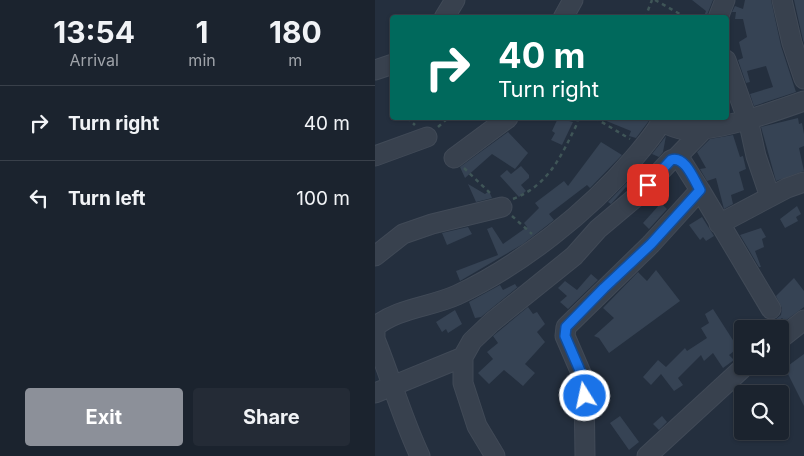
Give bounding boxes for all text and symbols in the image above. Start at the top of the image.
text: 13:54 [53,14,135,50]
text: 1 [196,14,209,50]
text: 180 [269,14,322,50]
text: 40 m [498,34,586,76]
icon: right [415,35,480,100]
text: Arrival [70,50,119,70]
text: min [188,50,216,70]
text: m [288,50,302,70]
text: Turn right [498,76,599,102]
icon: right [25,109,53,137]
text: Turn right [68,112,159,135]
text: 40 m [304,112,350,135]
pin [627,164,669,206]
icon: arrive [634,171,662,199]
icon: left [25,184,53,212]
text: Turn left [68,187,146,210]
text: 100 m [296,187,350,210]
map controls [734,320,789,440]
button: sound [734,320,789,375]
position arrow [558,369,610,421]
button: search [734,385,789,440]
button: Exit [25,388,183,446]
button: Share [193,388,350,446]

